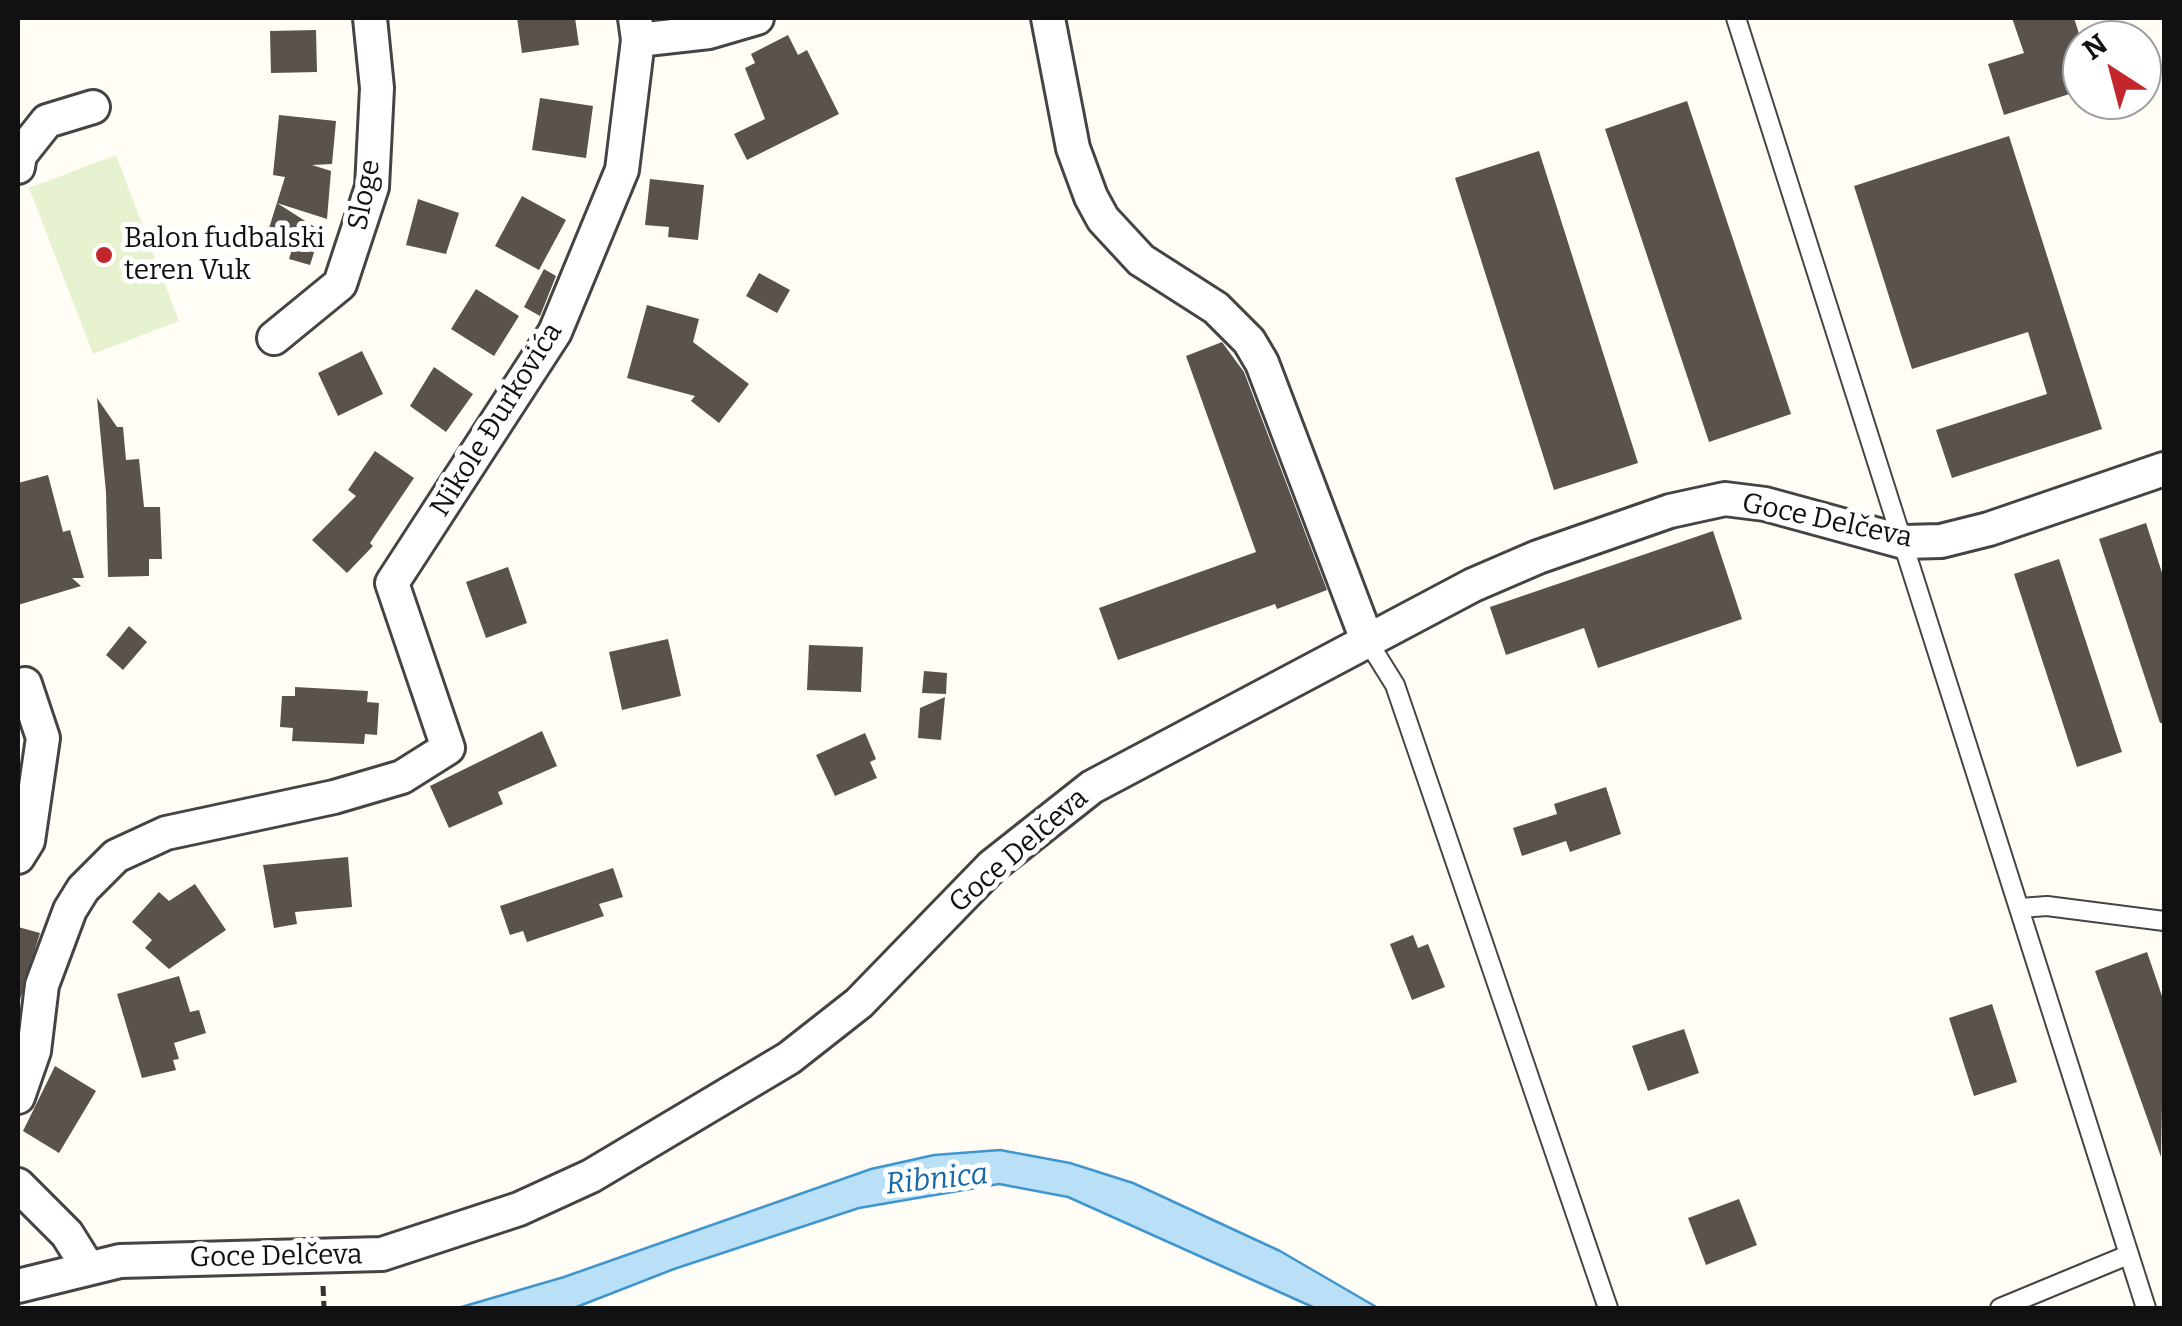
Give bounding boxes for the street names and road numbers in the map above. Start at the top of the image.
street label: Sloge [342,157,388,233]
street label: Nikole Đurkovića [424,317,570,523]
street label: Goce Delčeva [1739,487,1915,555]
street label: Goce Delčeva [943,782,1095,920]
street label: Goce Delčeva [189,1239,363,1275]

